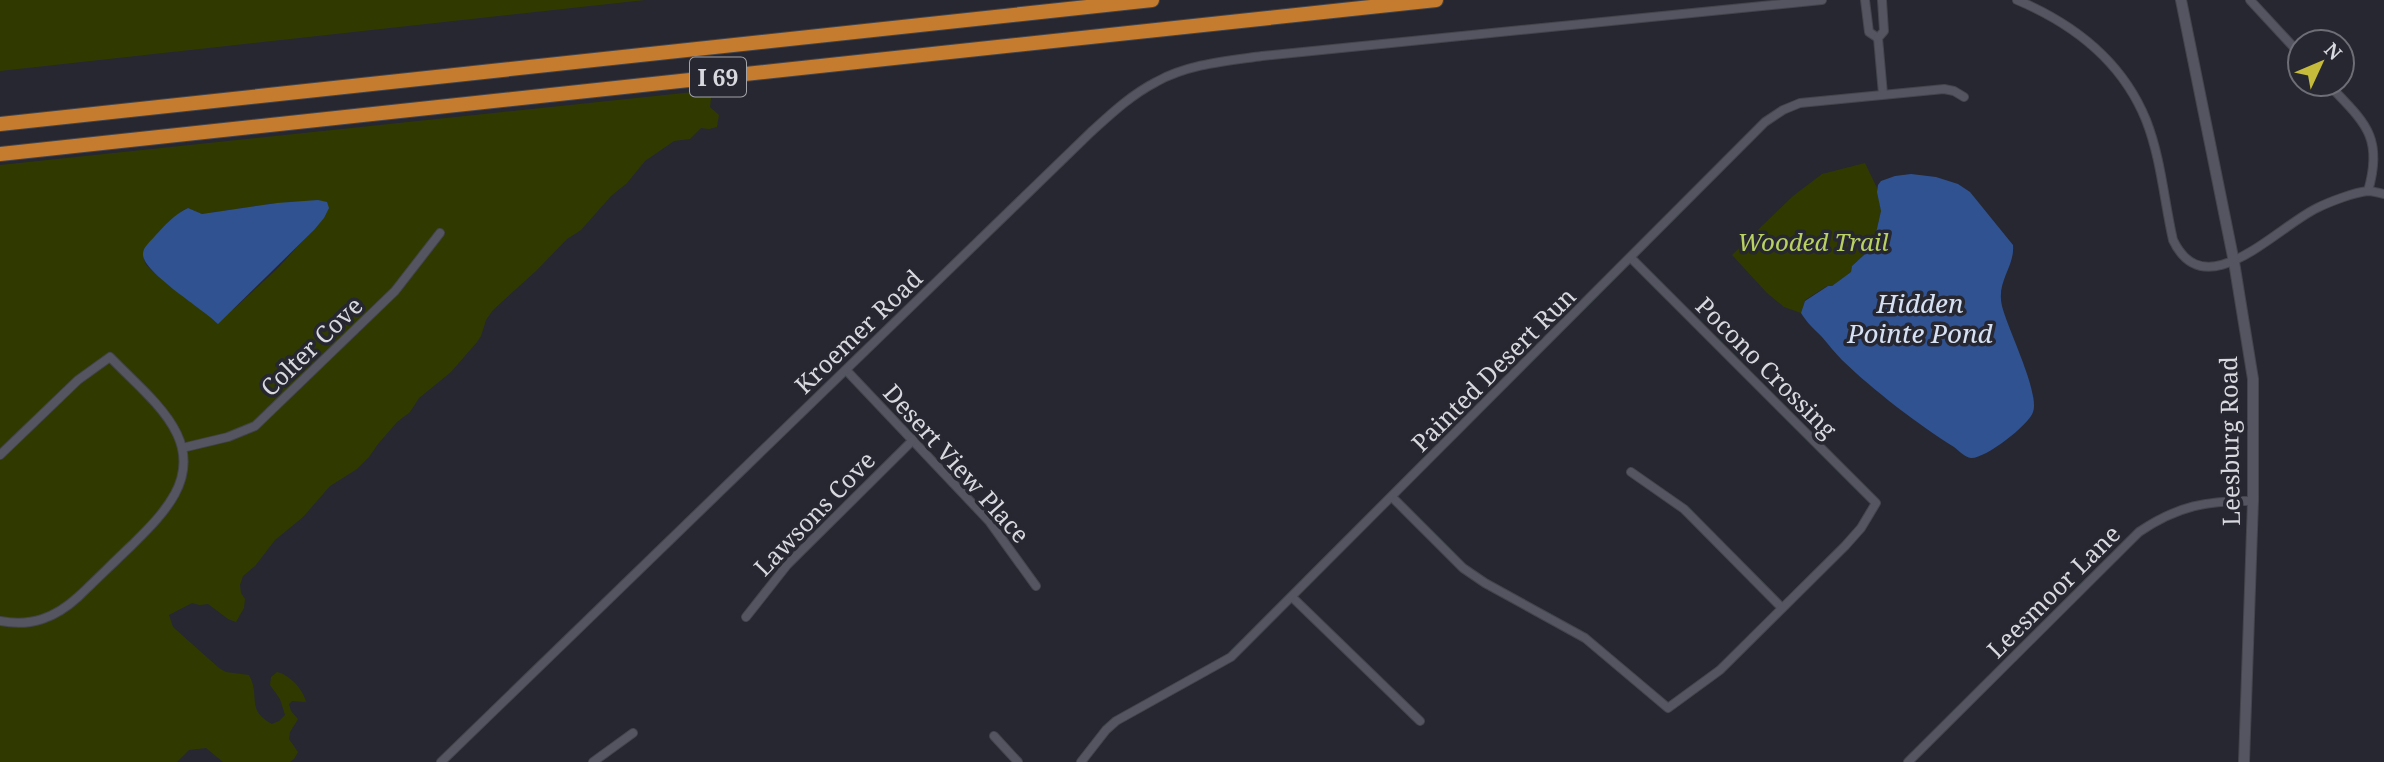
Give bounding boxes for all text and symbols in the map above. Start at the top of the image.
north arrow [2286,28,2356,98]
text: N [2319,37,2348,66]
road number: I 69 [690,58,746,96]
park label: Wooded Trail [1737,225,1889,258]
street label: Kroemer Road [787,261,929,400]
street label: Painted Desert Run [1404,280,1582,458]
water label: Hidden Pointe Pond [1846,285,1994,351]
street label: Colter Cove [253,289,369,403]
street label: Pocono Crossing [1689,289,1845,445]
street label: Leesburg Road [2211,356,2247,526]
street label: Desert View Place [877,376,1037,550]
street label: Lawsons Cove [746,443,882,583]
street label: Leesmoor Lane [1979,517,2127,665]

